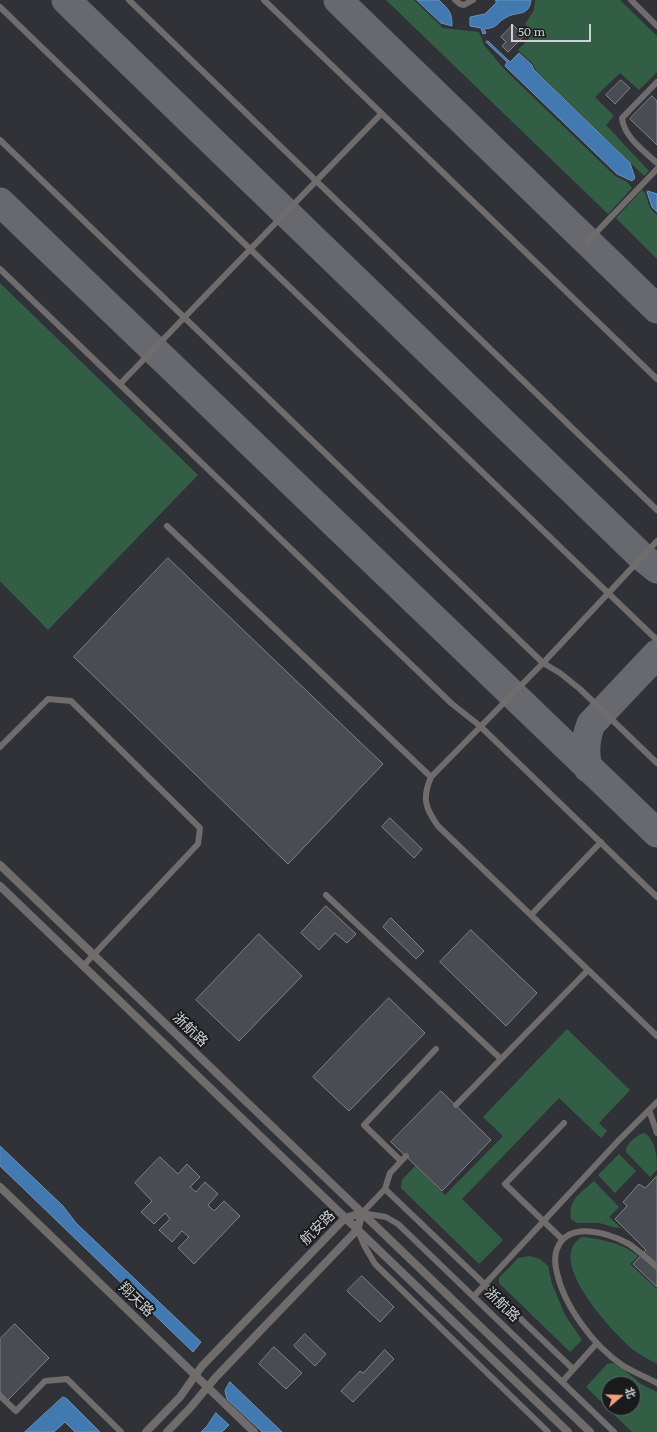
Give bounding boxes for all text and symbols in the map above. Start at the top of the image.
scale bar [513,16,593,42]
text: 50 m [518,22,545,40]
street label: 浙航路 [169,1009,211,1051]
street label: 航安路 [297,1207,339,1249]
street label: 翔天路 [115,1279,157,1321]
street label: 浙航路 [481,1284,523,1326]
north arrow [601,1376,641,1416]
text: 北 [622,1385,641,1400]

